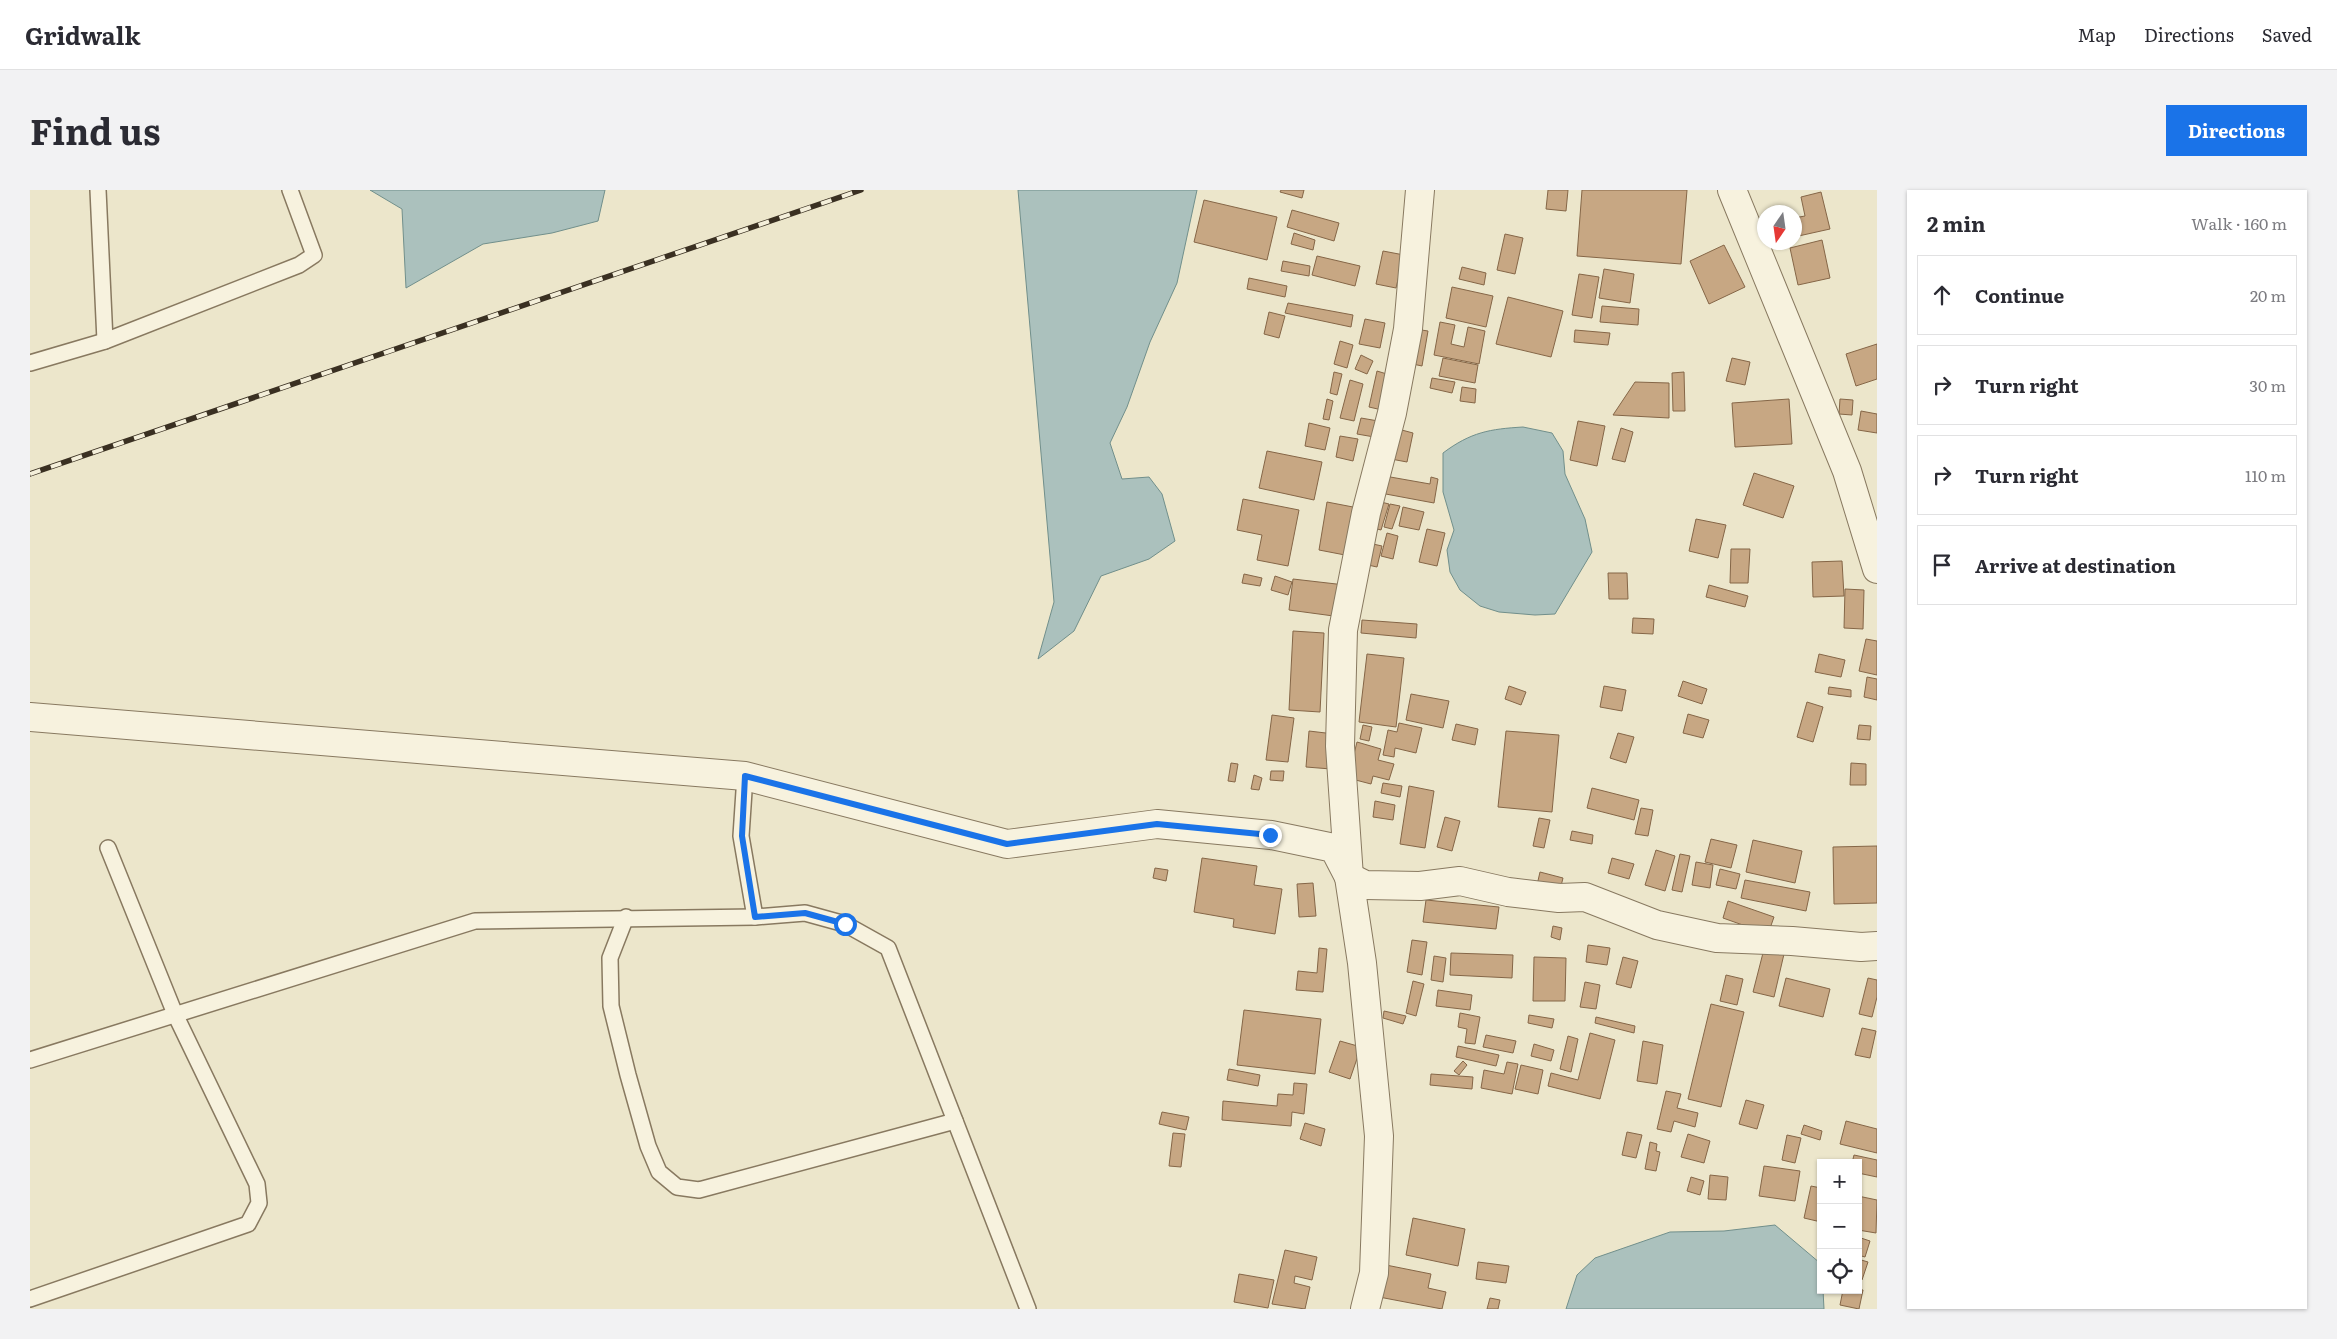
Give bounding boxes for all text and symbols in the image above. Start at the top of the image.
text: Gridwalk [25,17,141,52]
text: Map [2078,21,2116,48]
text: Directions [2144,21,2234,48]
text: Saved [2262,21,2312,48]
text: Find us [30,104,160,156]
button: Directions [2166,105,2307,156]
north arrow [1757,205,1802,250]
text: 2 min [1927,207,1986,238]
text: Walk · 160 m [2191,211,2287,235]
icon: ahead [1928,281,1956,309]
text: Continue [1975,281,2064,309]
text: 20 m [2250,283,2286,307]
icon: right [1928,371,1956,399]
text: Turn right [1975,371,2079,399]
text: 30 m [2249,373,2286,397]
icon: right [1928,461,1956,489]
text: Turn right [1975,461,2079,489]
text: 110 m [2245,463,2286,487]
icon: arrive [1928,551,1956,579]
text: Arrive at destination [1975,551,2176,579]
route end [1259,824,1282,847]
route start [834,913,857,936]
map controls [1817,1159,1862,1294]
button: + [1817,1159,1862,1204]
button: − [1817,1204,1862,1249]
button: locate [1817,1249,1862,1294]

